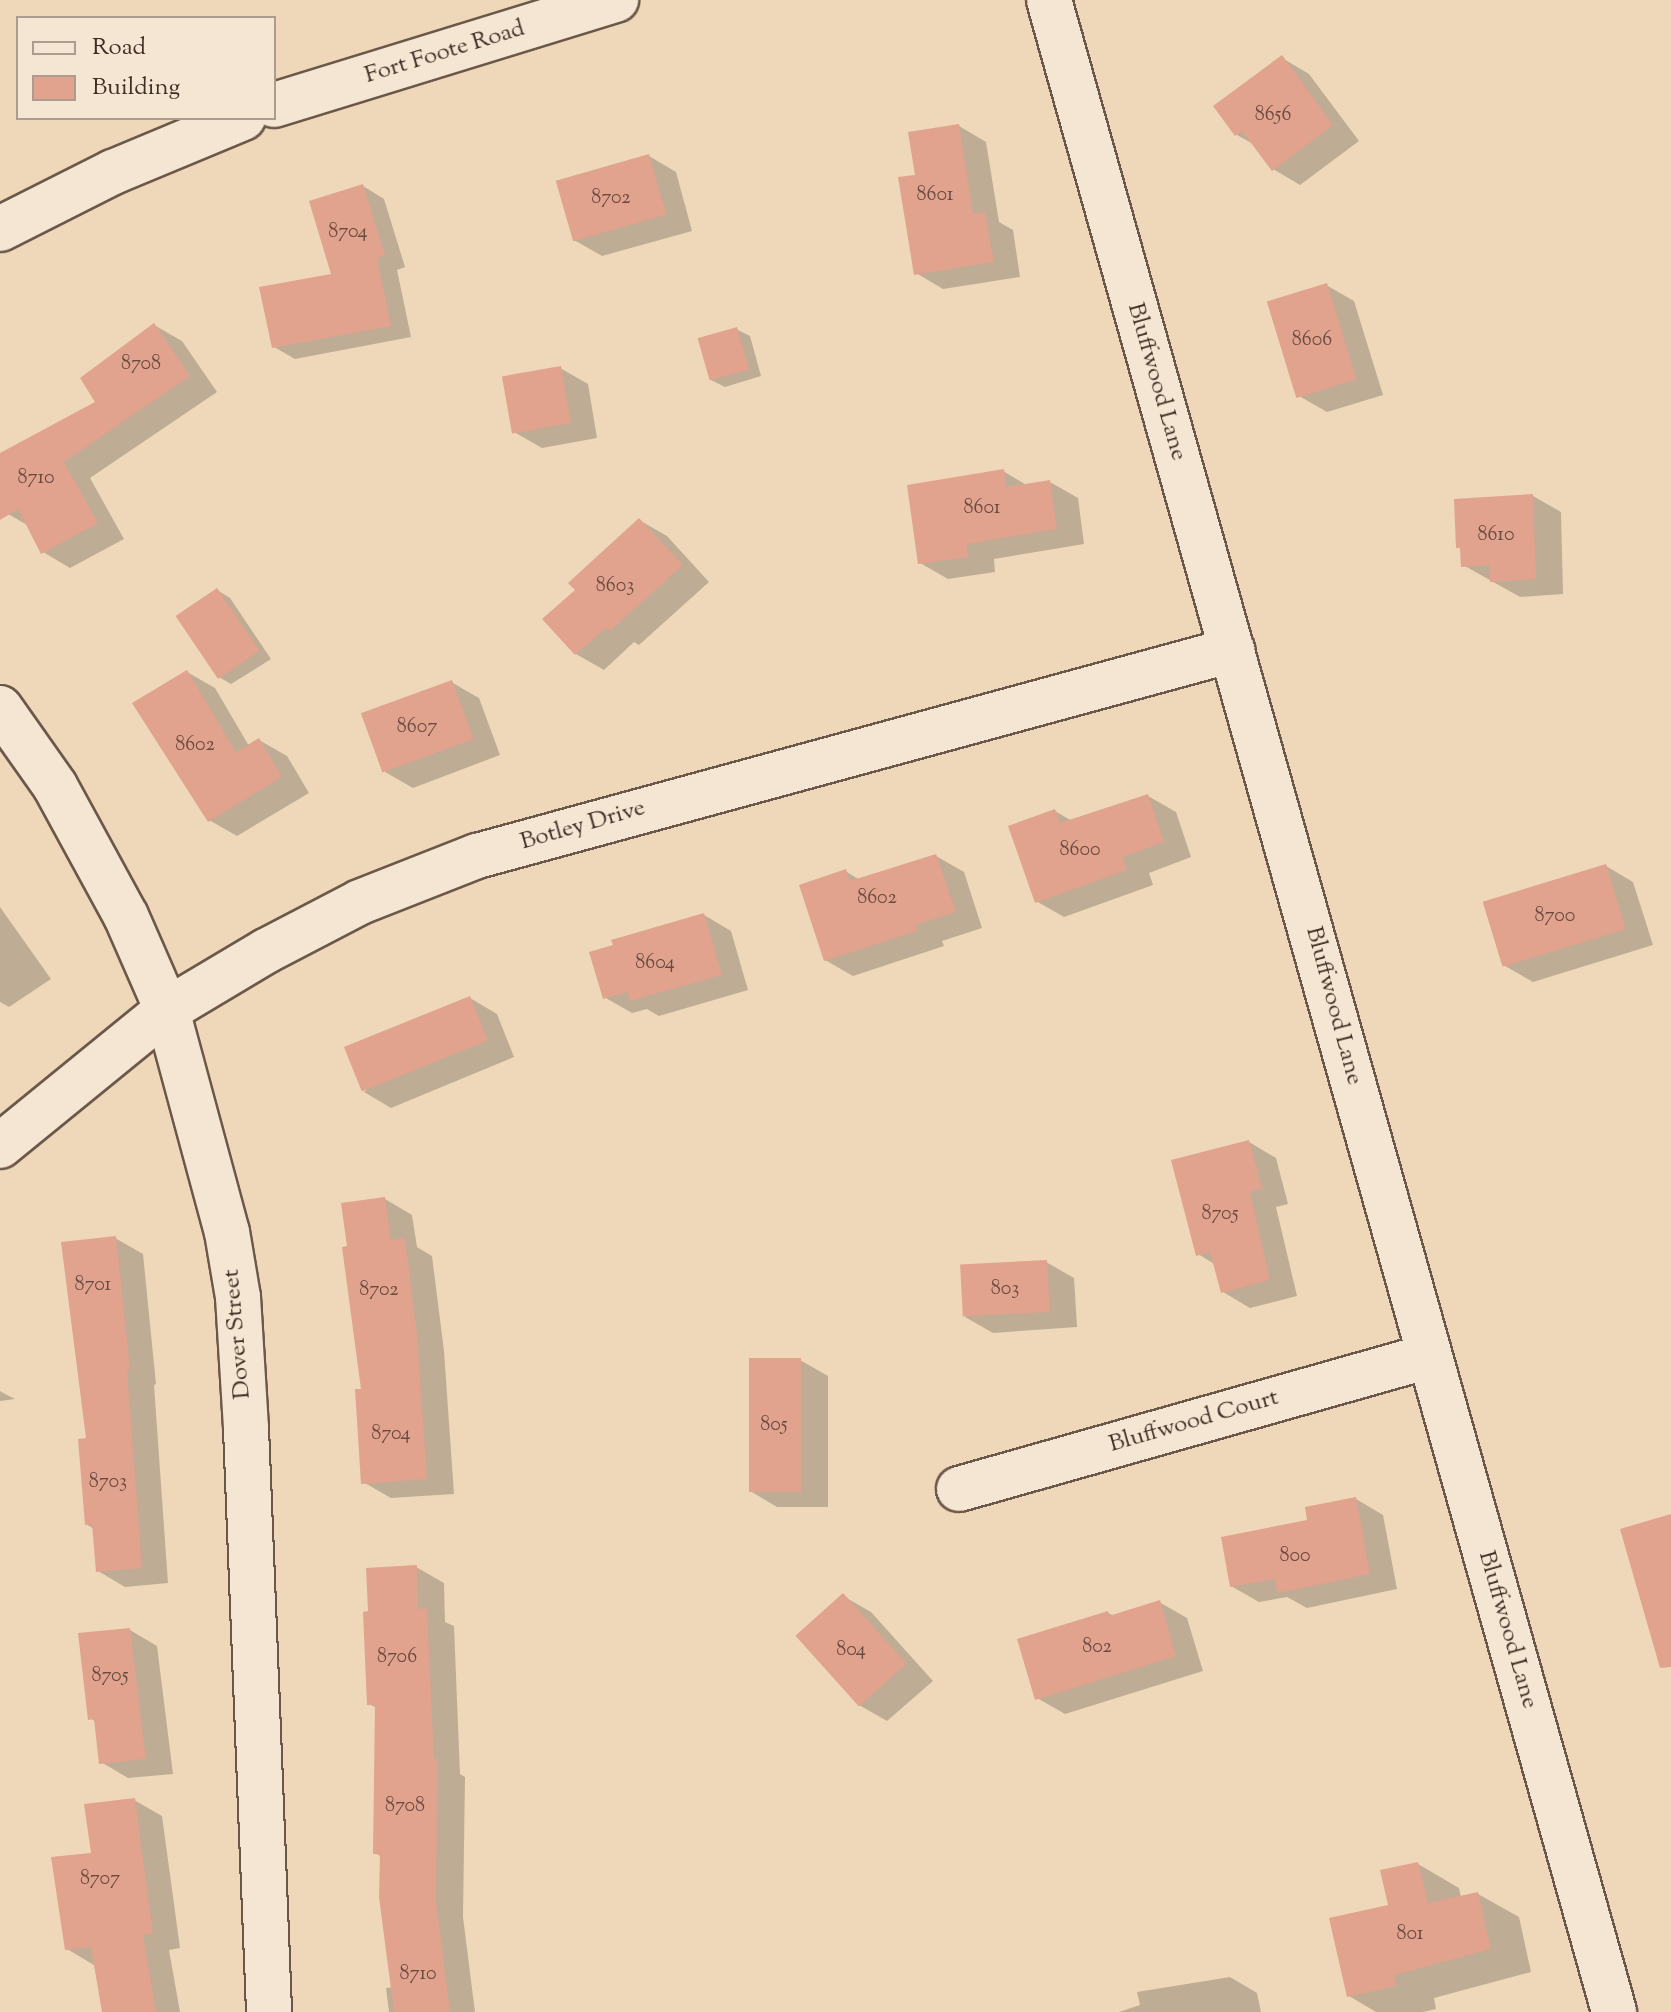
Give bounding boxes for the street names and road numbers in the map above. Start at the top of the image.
street label: Fort Foote Road [361,15,529,91]
street label: Bluffwood Lane [1120,300,1192,464]
street label: Botley Drive [517,794,649,858]
street label: Bluffwood Lane [1298,924,1368,1088]
street label: Dover Street [218,1268,258,1400]
street label: Bluffwood Court [1106,1384,1282,1460]
street label: Bluffwood Lane [1471,1548,1543,1712]

